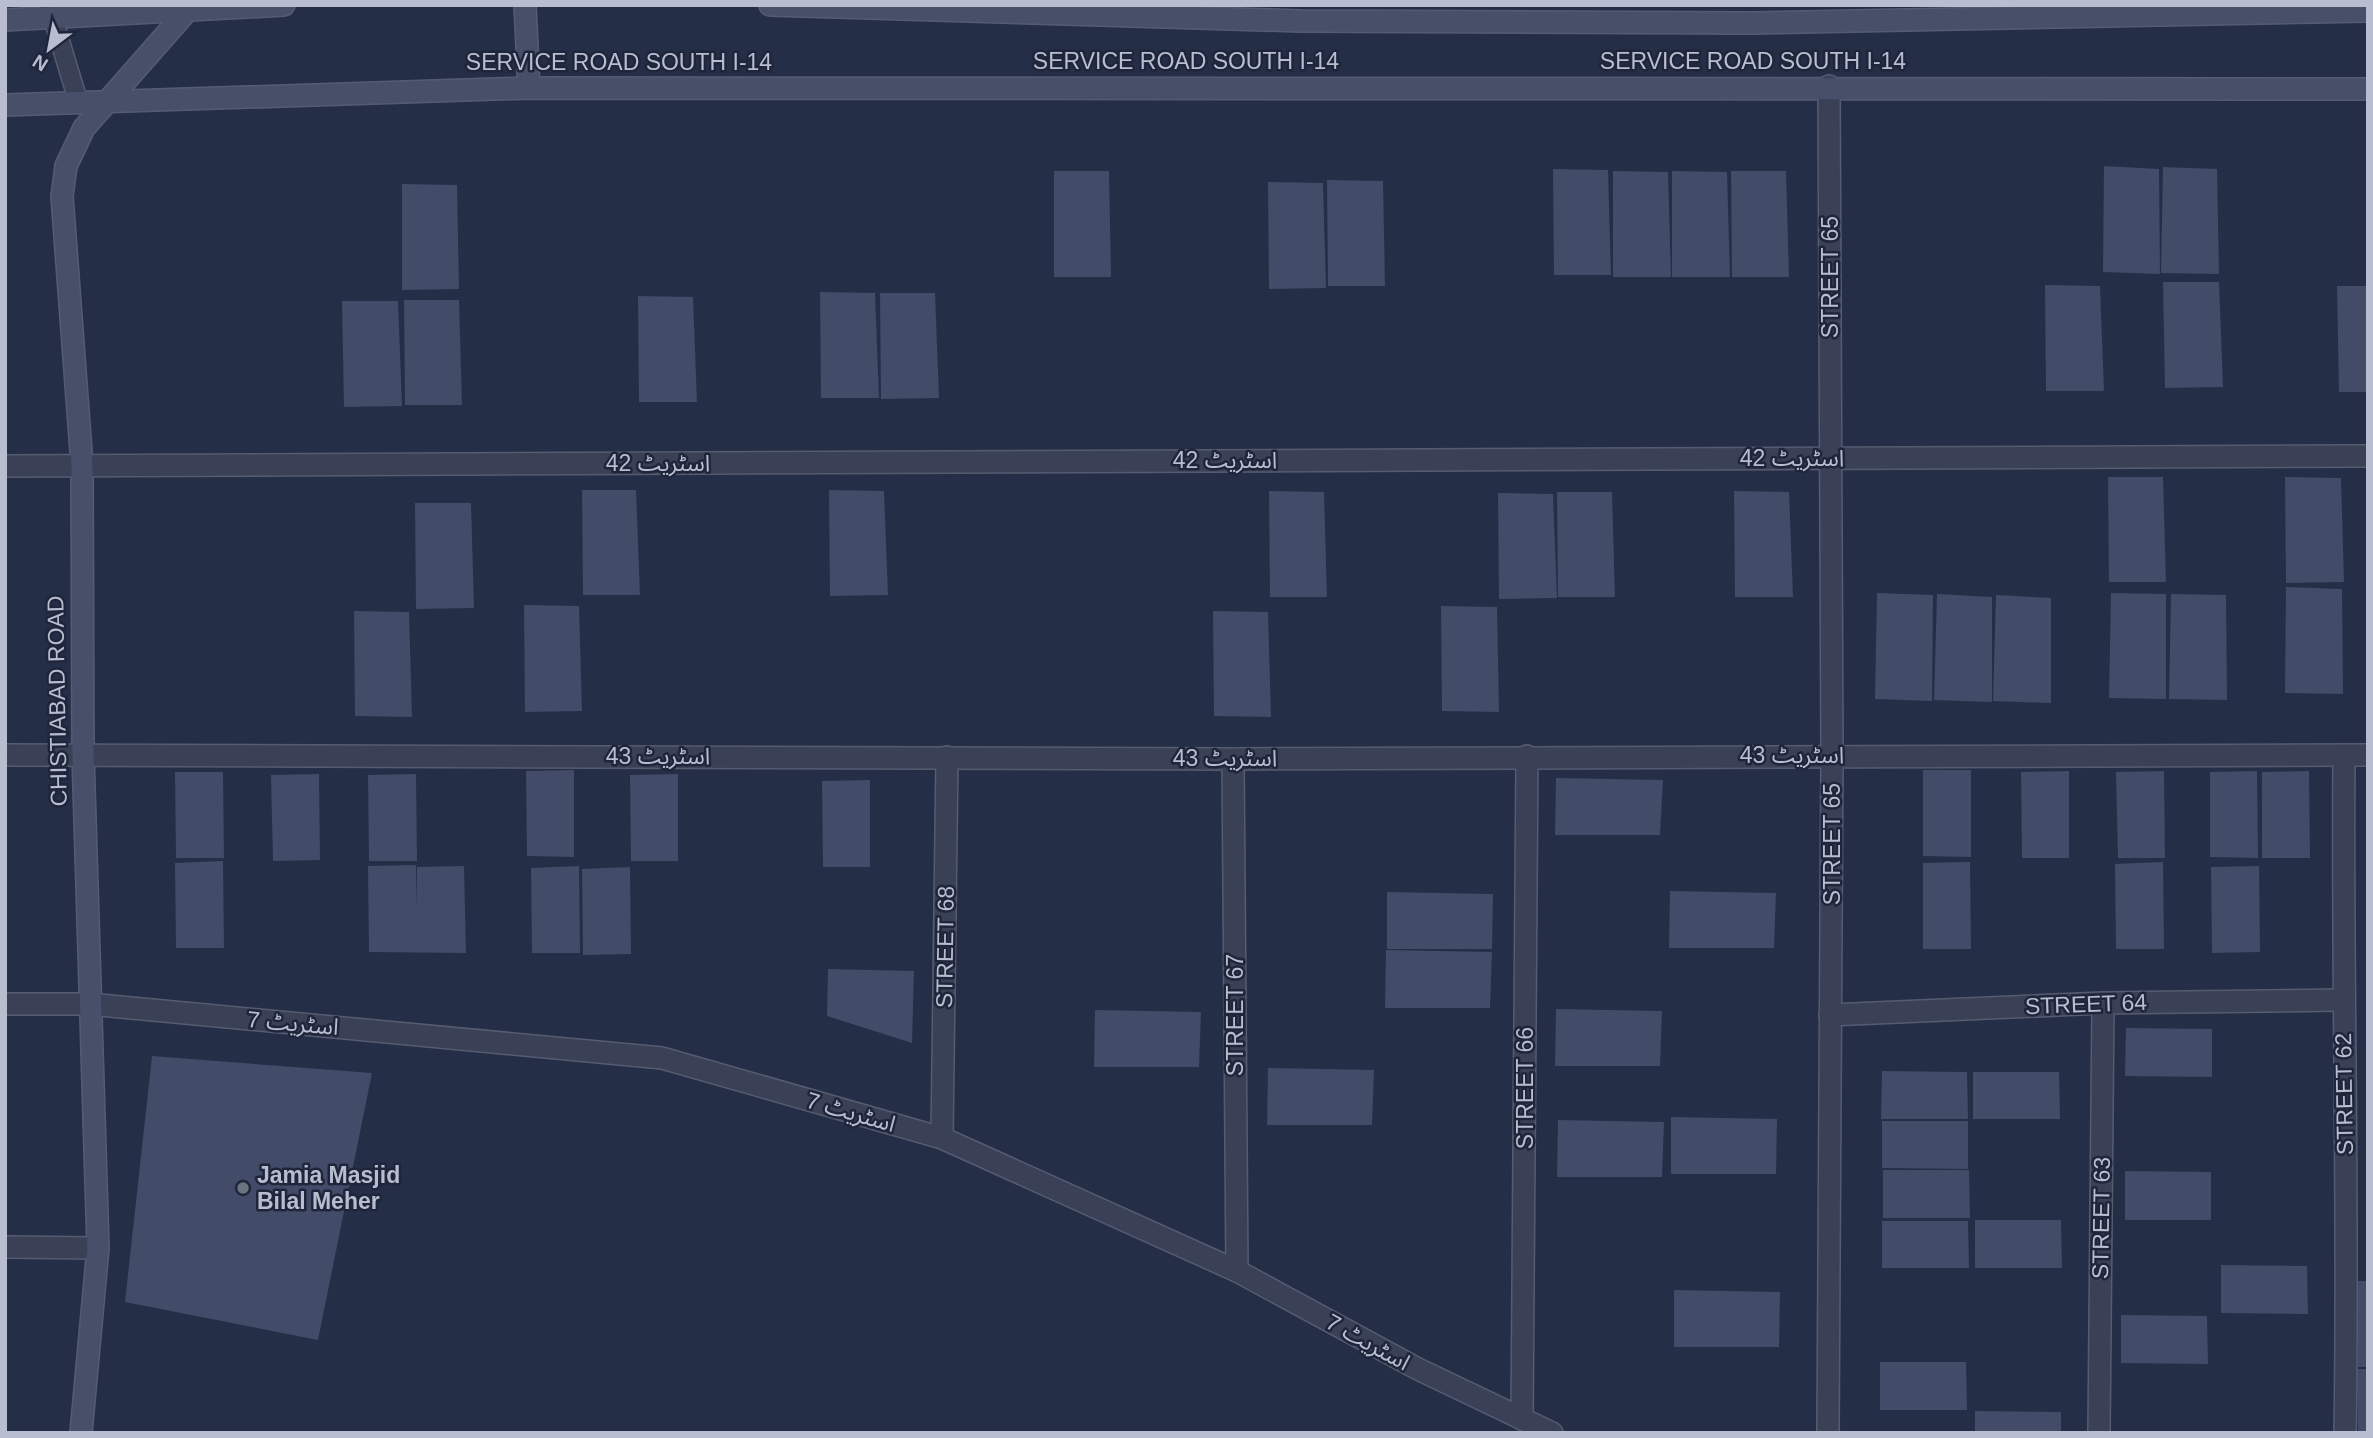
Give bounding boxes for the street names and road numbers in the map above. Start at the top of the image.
street label: SERVICE ROAD SOUTH I-14 [1033,48,1339,74]
street label: SERVICE ROAD SOUTH I-14 [1600,48,1906,74]
street label: SERVICE ROAD SOUTH I-14 [466,49,772,75]
street label: STREET 65 [1817,216,1843,338]
street label: اسٹریٹ 42 [1740,445,1844,472]
street label: اسٹریٹ 42 [1173,447,1277,474]
street label: اسٹریٹ 42 [606,450,710,477]
street label: CHISTIABAD ROAD [42,595,72,807]
street label: اسٹریٹ 43 [1740,742,1844,769]
street label: اسٹریٹ 43 [606,743,710,770]
street label: اسٹریٹ 43 [1173,745,1277,772]
street label: STREET 65 [1819,783,1845,905]
street label: STREET 68 [931,886,959,1008]
street label: STREET 67 [1222,954,1248,1076]
street label: STREET 64 [2024,989,2148,1019]
street label: اسٹریٹ 7 [246,1006,340,1041]
street label: STREET 66 [1512,1027,1538,1149]
street label: STREET 62 [2330,1033,2358,1155]
street label: اسٹریٹ 7 [803,1087,899,1138]
street label: STREET 63 [2087,1157,2115,1279]
street label: اسٹریٹ 7 [1321,1308,1414,1376]

